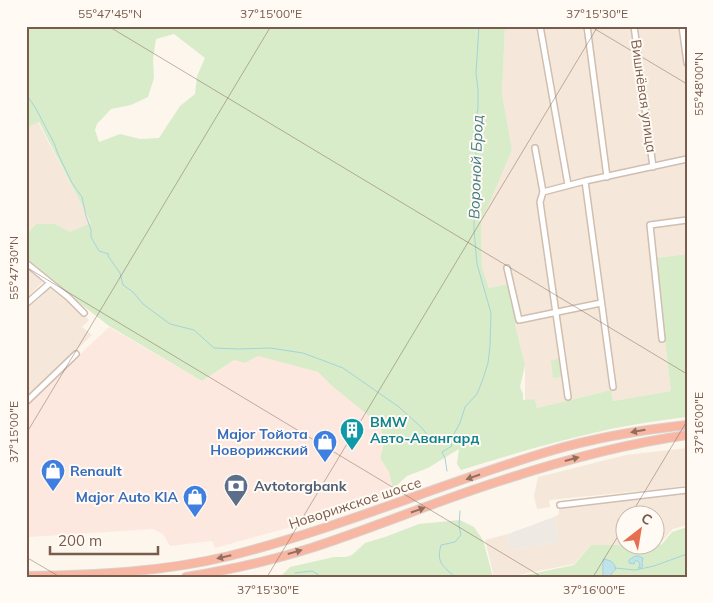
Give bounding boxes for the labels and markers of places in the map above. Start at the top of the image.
place label: BMW Авто-Авангард [370,413,479,447]
building icon: BMW Авто-Авангард [339,417,365,451]
place label: Major Тойота Новорижский [210,425,308,459]
shop icon: Major Тойота Новорижский [312,429,338,463]
shop icon: Renault [40,458,66,492]
place label: Renault [70,462,122,480]
bank icon: Avtotorgbank [223,473,249,507]
place label: Avtotorgbank [254,477,347,495]
shop icon: Major Auto KIA [182,484,208,518]
place label: Major Auto KIA [76,488,178,506]

